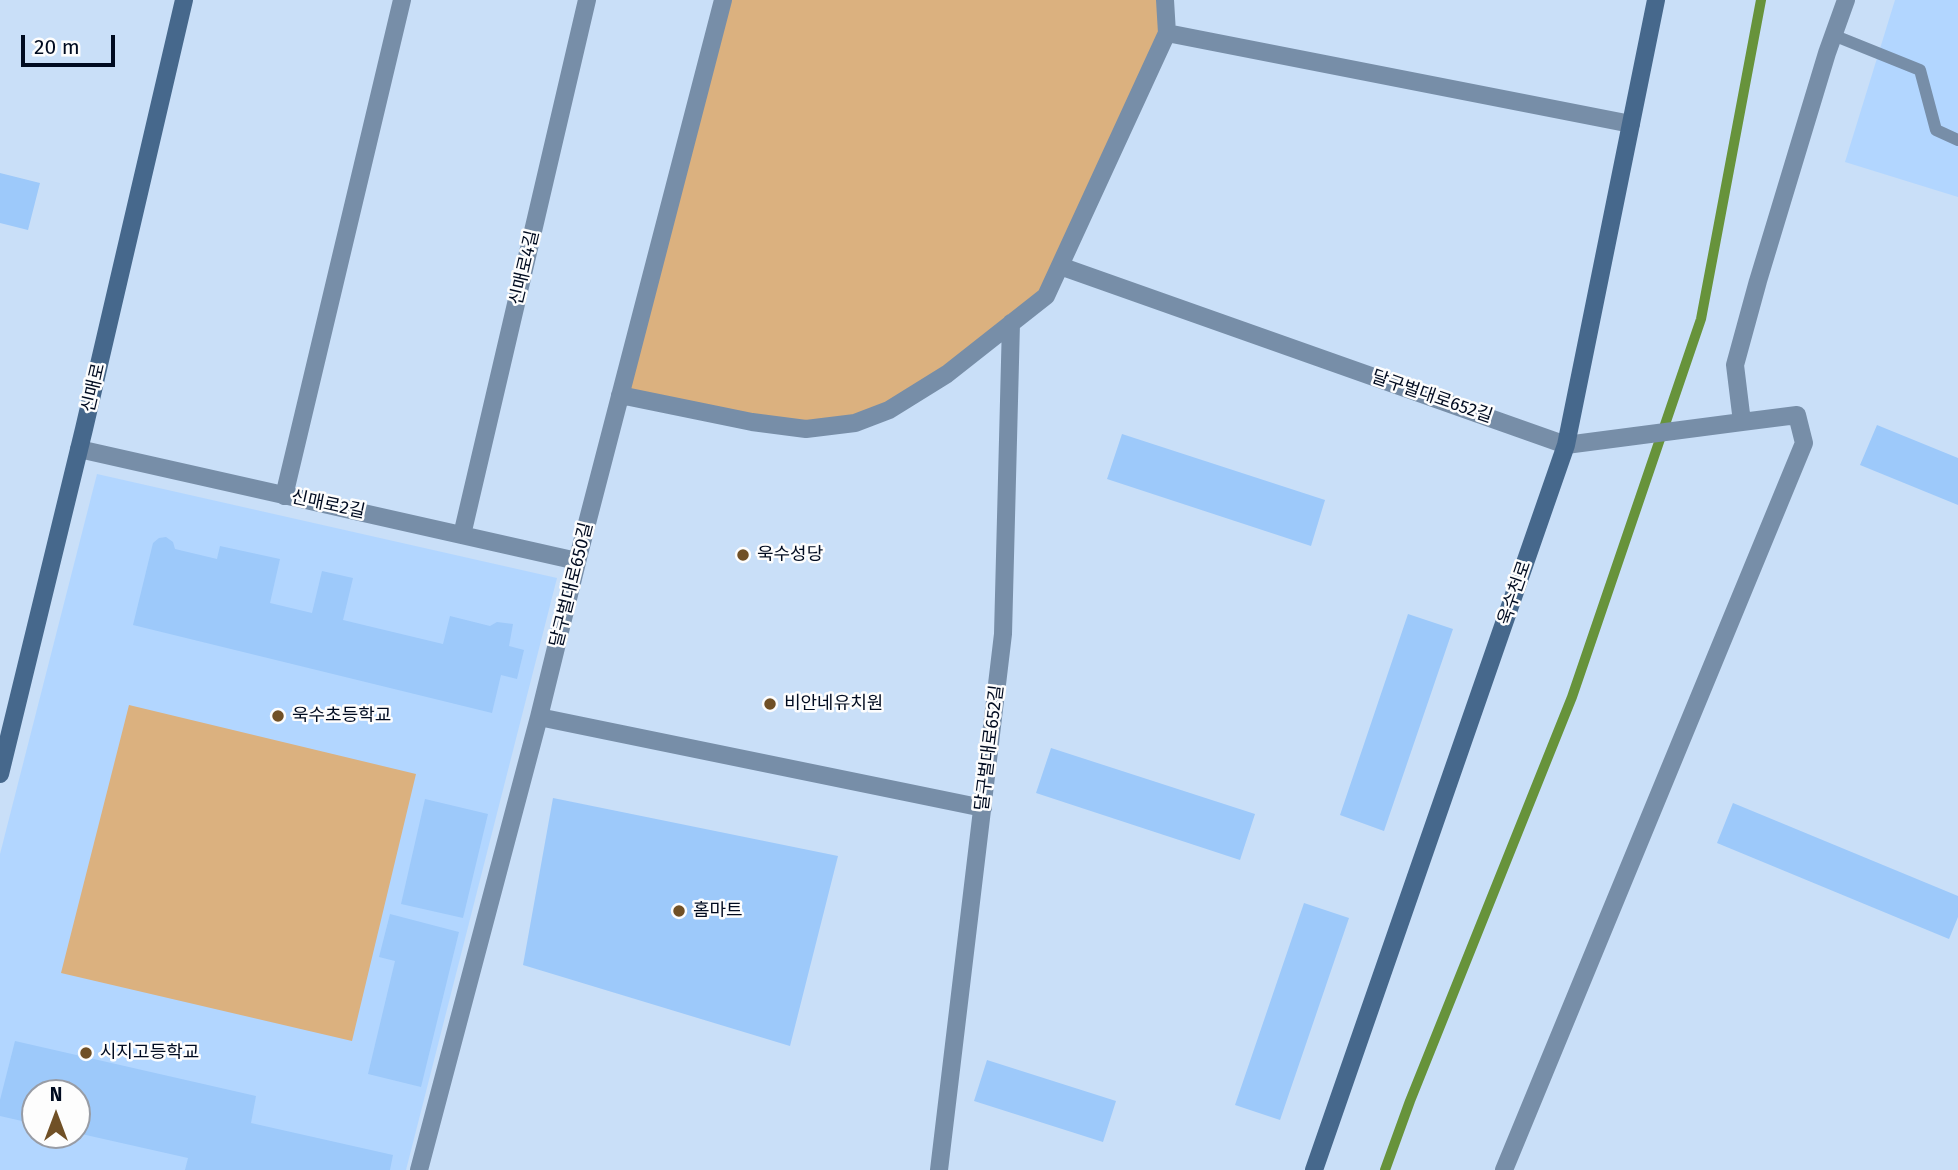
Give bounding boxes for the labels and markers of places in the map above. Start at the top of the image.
place label: 욱수성당 [757,544,823,566]
marker: 욱수성당 [735,547,751,563]
place label: 비안네유치원 [784,693,883,715]
marker: 비안네유치원 [762,696,778,712]
place label: 욱수초등학교 [292,705,391,727]
marker: 욱수초등학교 [270,708,286,724]
place label: 홈마트 [693,900,743,922]
marker: 홈마트 [671,903,687,919]
place label: 시지고등학교 [100,1042,199,1064]
marker: 시지고등학교 [78,1045,94,1061]

